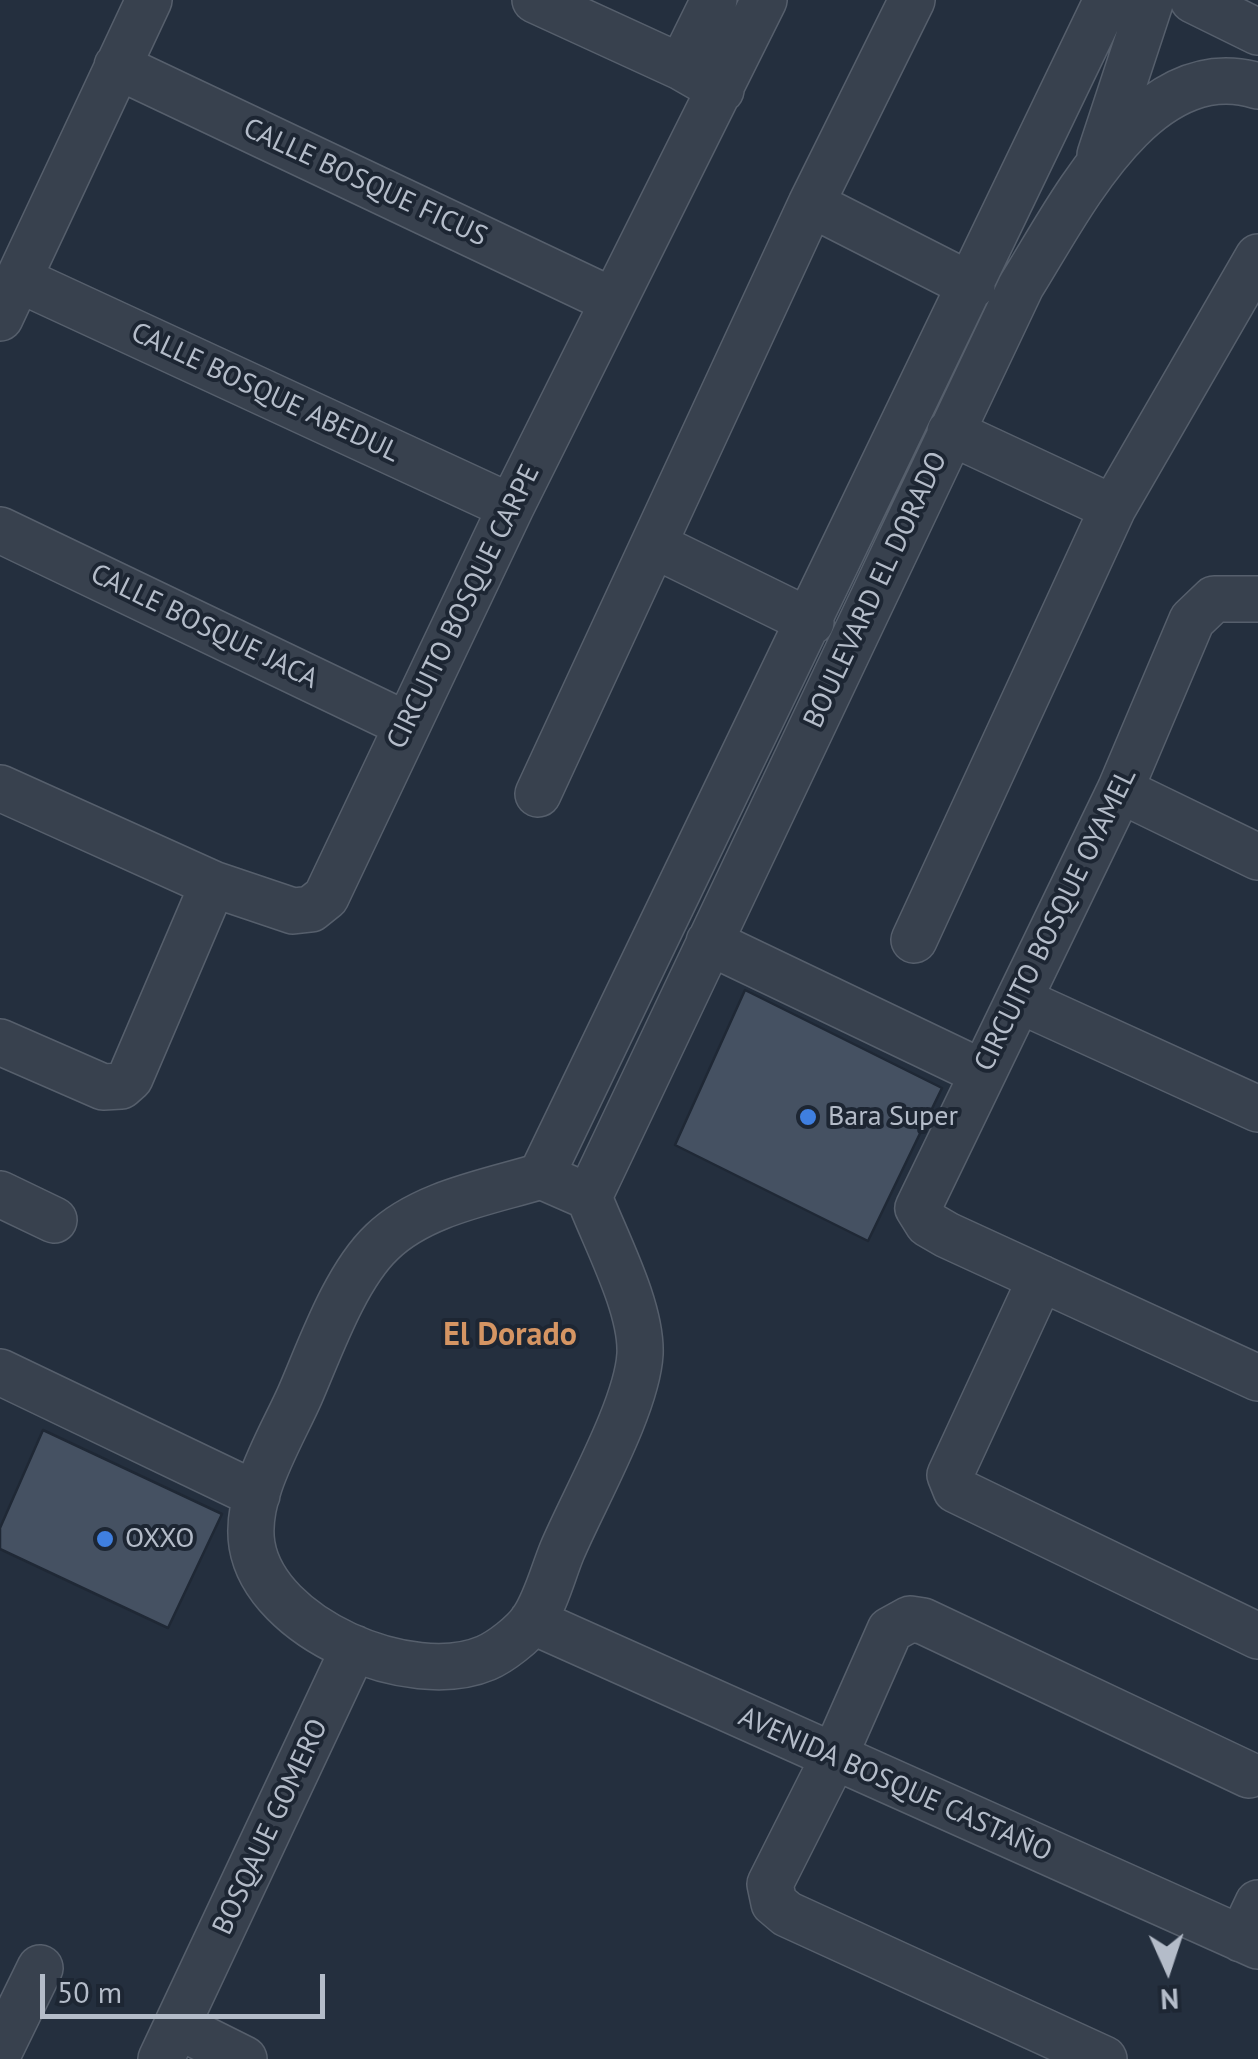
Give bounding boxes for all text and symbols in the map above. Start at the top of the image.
street label: CALLE BOSQUE FICUS [238,112,492,254]
street label: CALLE BOSQUE ABEDUL [126,316,404,470]
street label: BOULEVARD EL DORADO [797,447,955,733]
street label: CIRCUITO BOSQUE CARPE [381,459,547,755]
street label: CALLE BOSQUE JACA [85,557,323,697]
street label: CIRCUITO BOSQUE OYAMEL [968,763,1144,1077]
place label: Bara Super [828,1100,958,1134]
marker: Bara Super [797,1106,819,1128]
district label: El Dorado [443,1317,577,1355]
place label: OXXO [125,1522,194,1556]
marker: OXXO [94,1528,116,1550]
street label: AVENIDA BOSQUE CASTAÑO [733,1701,1057,1869]
street label: BOSQAUE GOMERO [206,1714,336,1940]
north arrow [1118,1919,1218,2019]
scale bar [45,1954,330,2016]
text: 50 m [57,1972,122,2011]
text: N [1159,1981,1180,2018]

